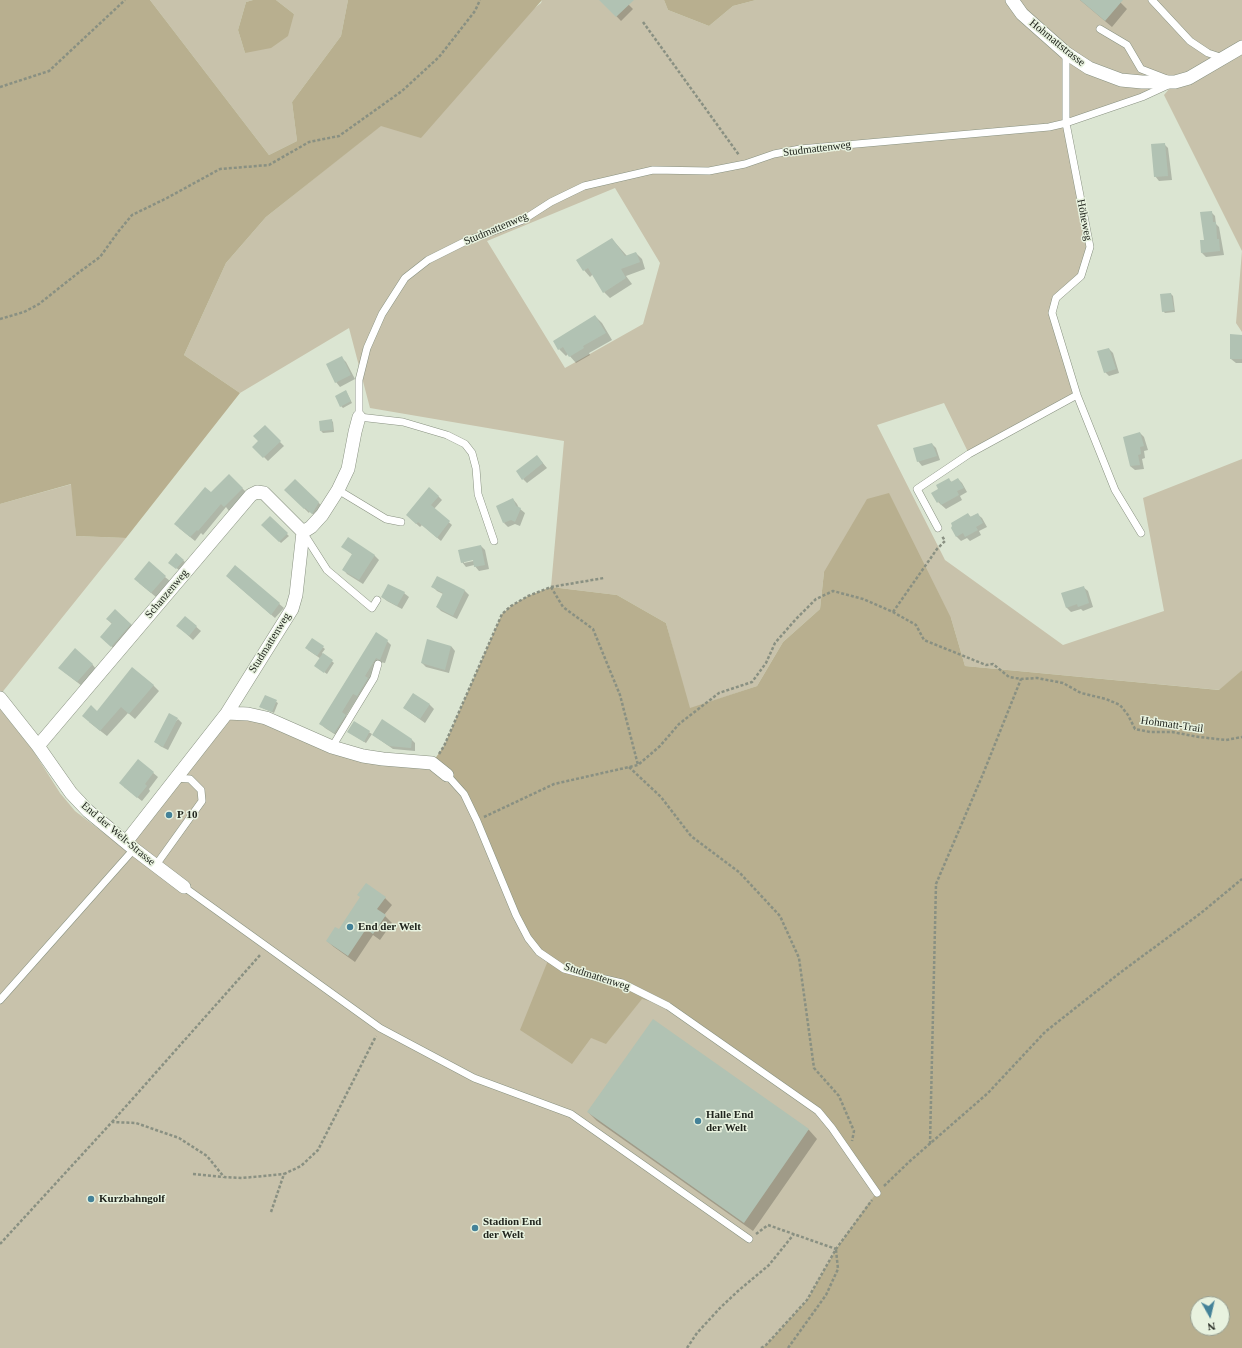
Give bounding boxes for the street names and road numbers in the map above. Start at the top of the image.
street label: Hohmattstrasse [1026,17,1088,69]
street label: Studmattenweg [782,138,852,160]
street label: Höheweg [1073,198,1095,242]
street label: Studmattenweg [462,210,530,248]
street label: Schanzenweg [143,567,191,621]
street label: Studmattenweg [246,610,294,676]
street label: Hohmatt-Trail [1140,714,1204,736]
street label: End der Welt-Strasse [78,799,158,869]
street label: Studmattenweg [562,960,632,994]

